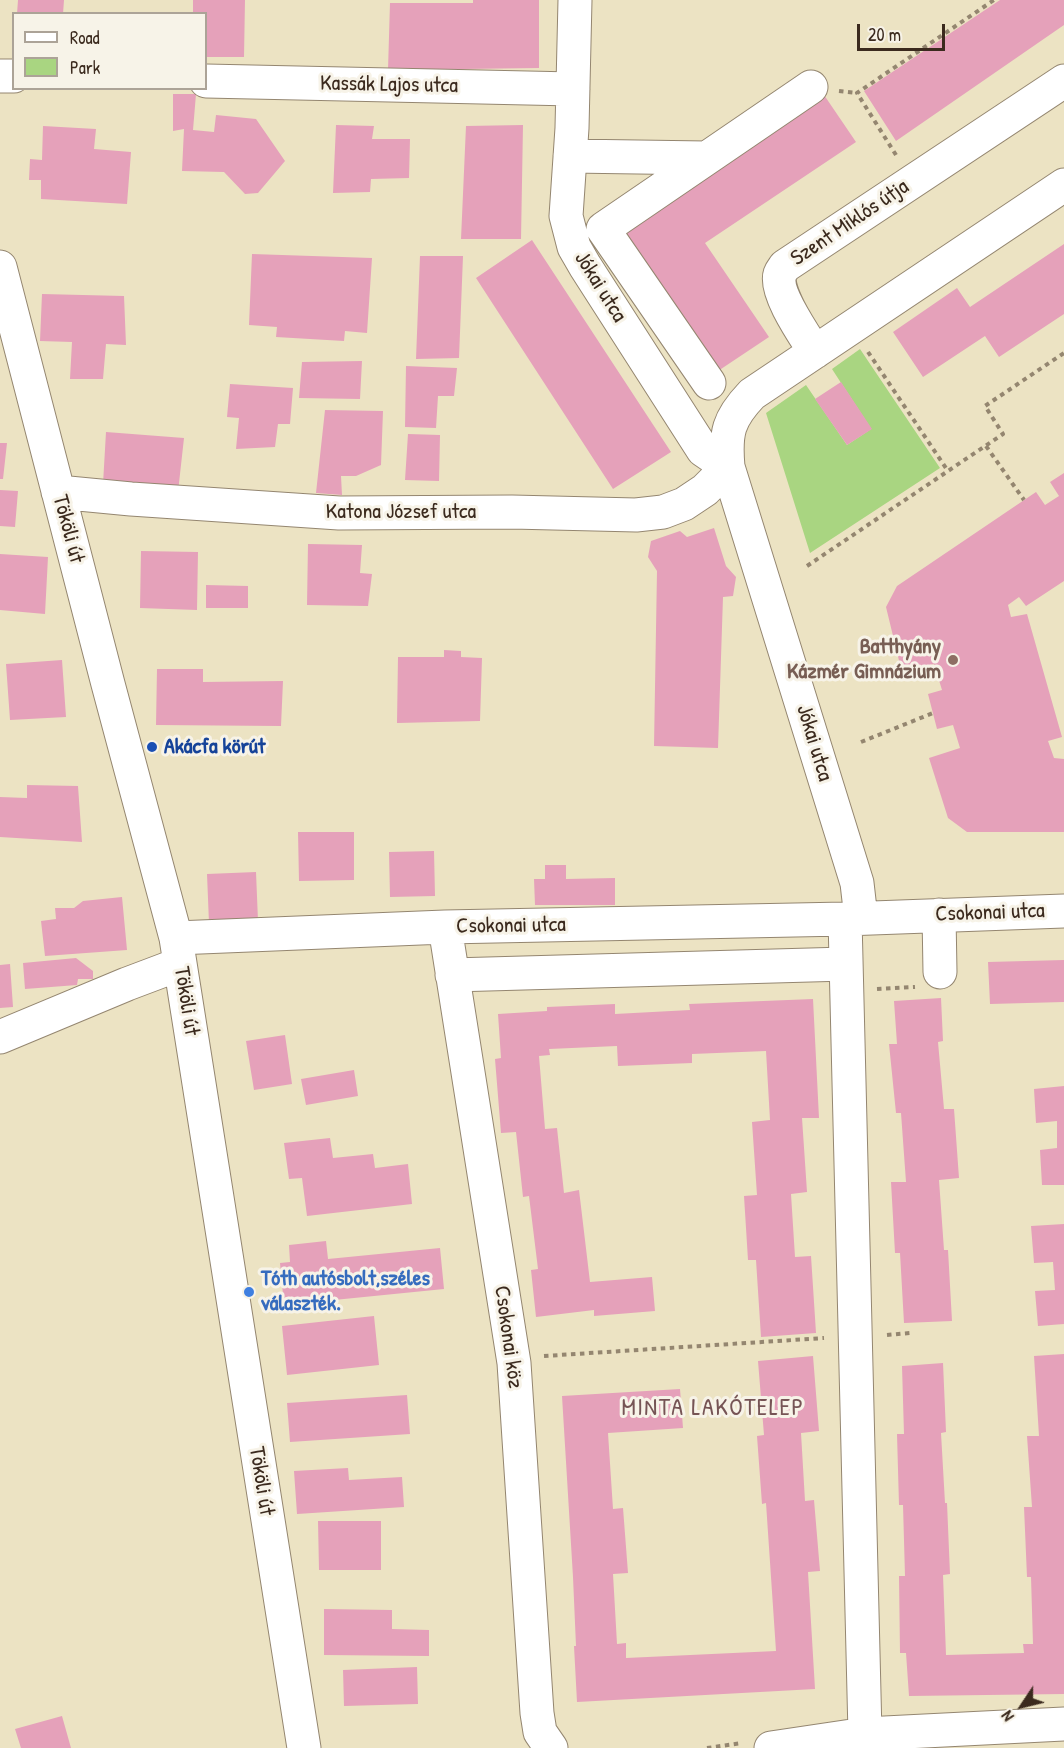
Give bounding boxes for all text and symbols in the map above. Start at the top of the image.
legend [12,12,207,90]
scale bar [860,12,948,50]
text: 20 m [868,22,901,47]
text: Road [70,25,100,50]
text: Park [70,55,100,80]
street label: Kassák Lajos utca [320,71,458,99]
street label: Szent Miklós útja [786,174,914,272]
street label: Jókai utca [568,247,632,327]
street label: Tököli út [46,492,90,566]
street label: Katona József utca [326,499,476,525]
place label: Batthyány Kázmér Gimnázium [787,634,941,686]
marker: Batthyány Kázmér Gimnázium [946,653,960,667]
street label: Jókai utca [790,702,838,784]
place label: Akácfa körút [164,734,265,760]
marker: Akácfa körút [145,740,159,754]
street label: Csokonai utca [935,898,1045,928]
street label: Csokonai utca [456,912,566,940]
street label: Tököli út [168,965,204,1037]
place label: Tóth autósbolt,széles választék. [261,1266,430,1318]
street label: Csokonai köz [488,1284,528,1390]
marker: Tóth autósbolt,széles választék. [242,1285,256,1299]
district label: MINTA LAKÓTELEP [621,1395,805,1423]
street label: Tököli út [243,1445,279,1517]
north arrow [992,1676,1052,1736]
text: N [996,1707,1019,1726]

